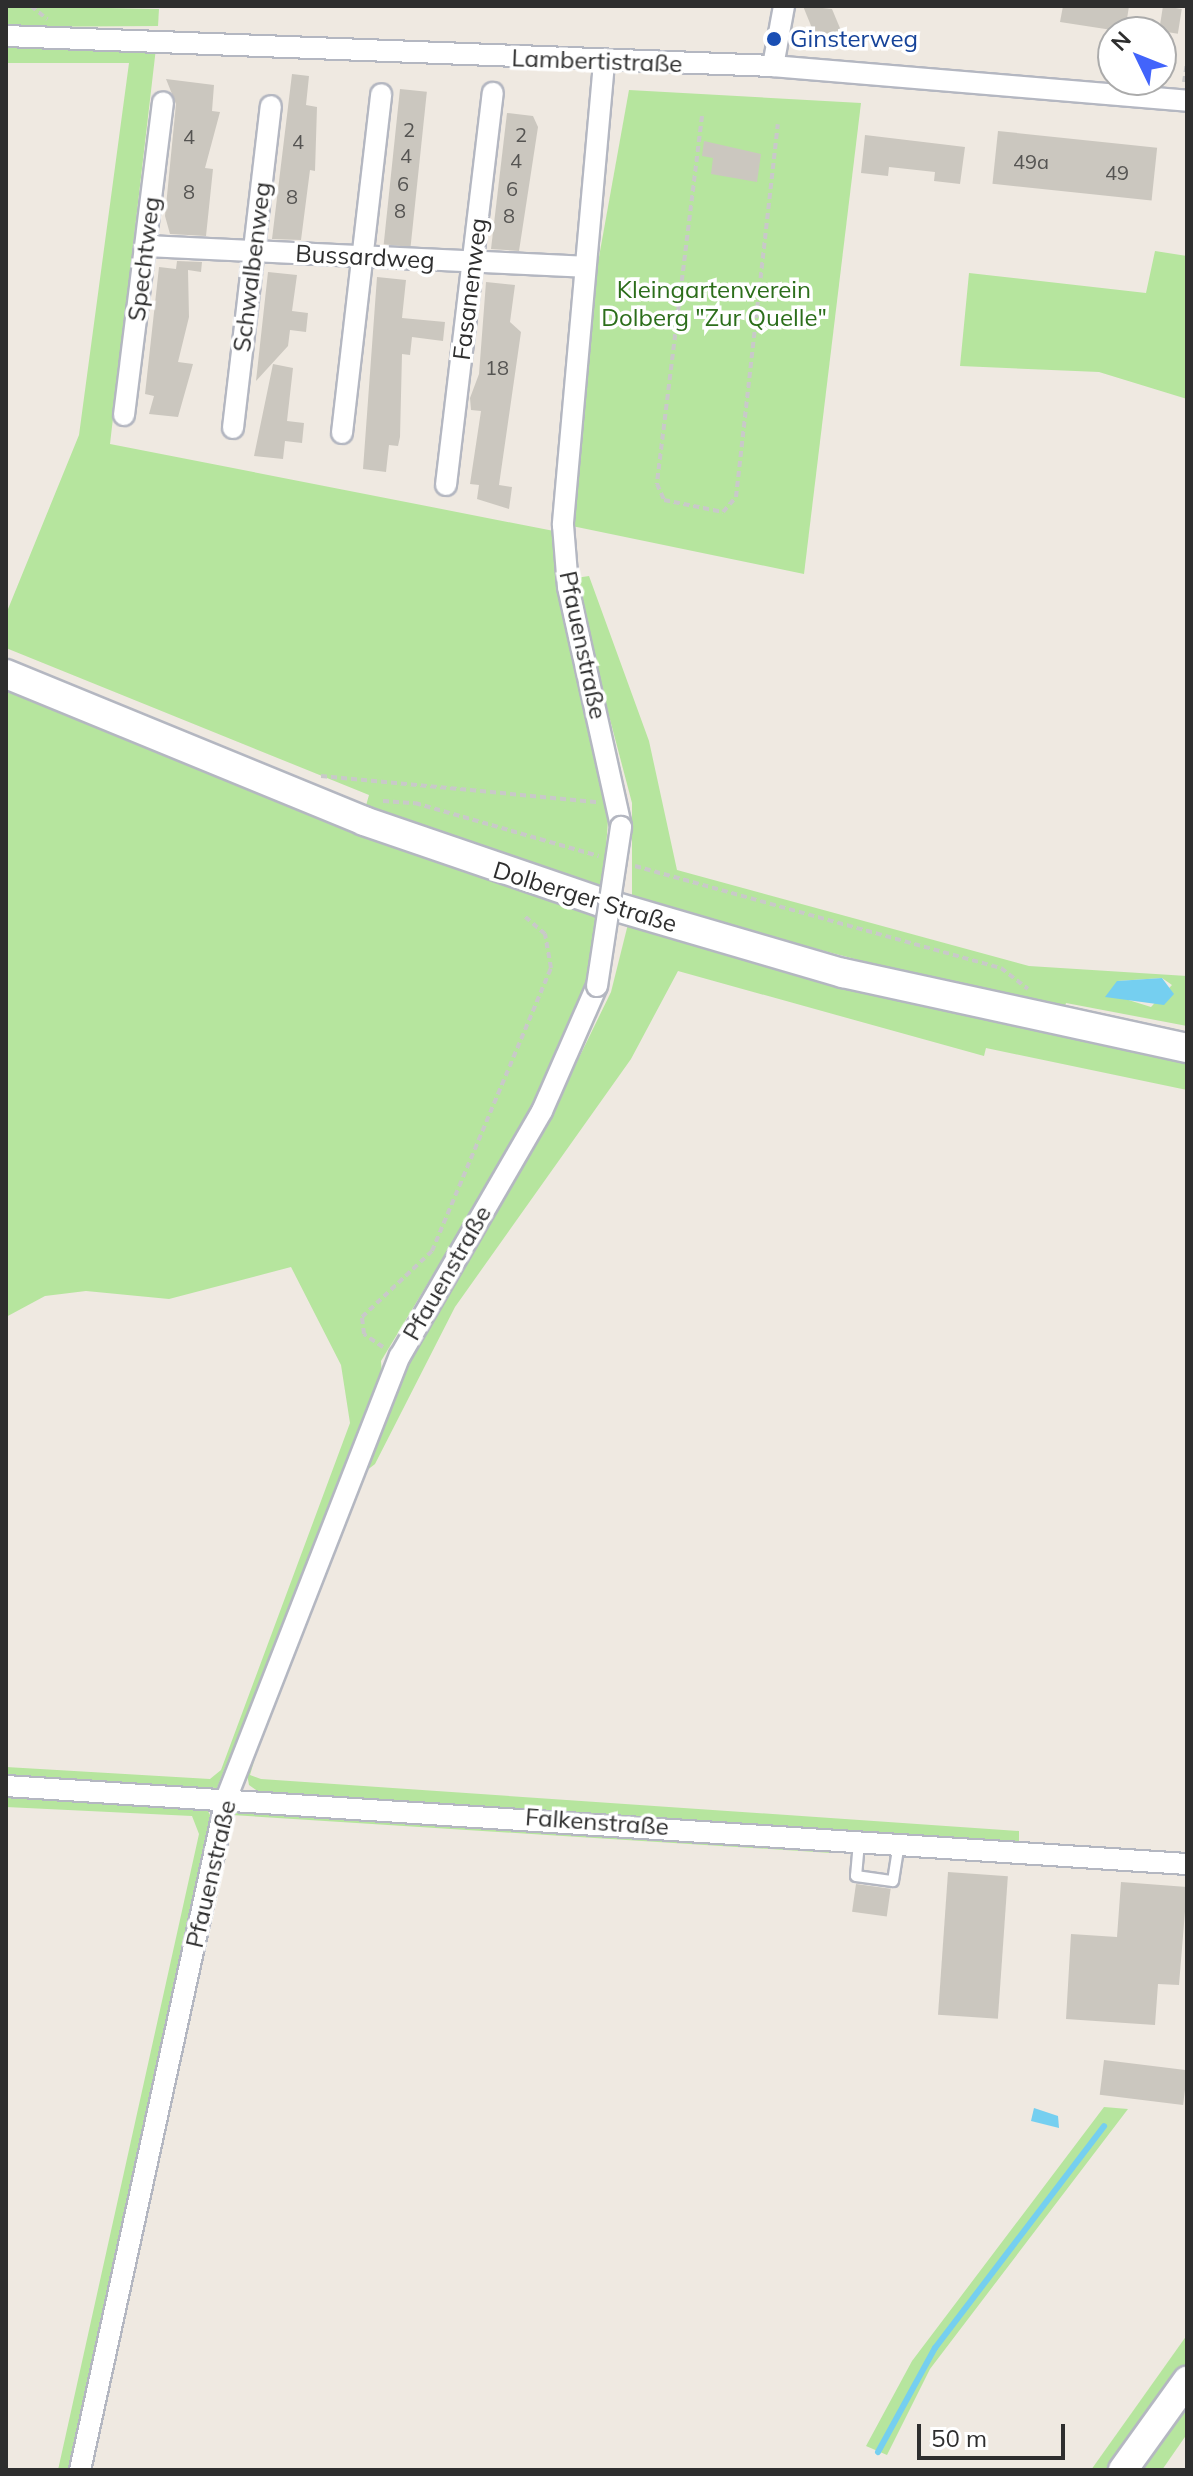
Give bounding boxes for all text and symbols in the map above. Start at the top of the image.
north arrow [1097,16,1177,96]
place label: Ginsterweg [790,25,918,53]
text: N [1105,25,1137,57]
marker: Ginsterweg [765,30,783,48]
street label: Lambertistraße [511,44,683,78]
house number: 2 [403,117,415,141]
house number: 2 [515,122,527,146]
house number: 4 [183,124,195,148]
house number: 4 [292,129,304,153]
house number: 4 [400,143,412,167]
house number: 4 [510,148,522,172]
house number: 49a [1013,149,1049,173]
house number: 49 [1105,160,1129,184]
house number: 6 [397,171,409,195]
house number: 6 [506,176,518,200]
house number: 8 [183,179,195,203]
street label: Schwalbenweg [227,180,277,354]
house number: 8 [286,184,298,208]
street label: Spechtweg [122,195,166,323]
house number: 8 [394,198,406,222]
house number: 8 [503,203,515,227]
street label: Fasanenweg [447,216,493,362]
street label: Bussardweg [295,239,435,275]
park label: Kleingartenverein Dolberg "Zur Quelle" [601,276,827,332]
house number: 18 [485,355,509,379]
street label: Pfauenstraße [553,568,613,722]
street label: Dolberger Straße [490,855,680,939]
street label: Pfauenstraße [397,1201,497,1345]
street label: Pfauenstraße [180,1797,242,1951]
street label: Falkenstraße [524,1803,670,1841]
scale bar [921,2408,1069,2458]
text: 50 m [931,2423,987,2453]

